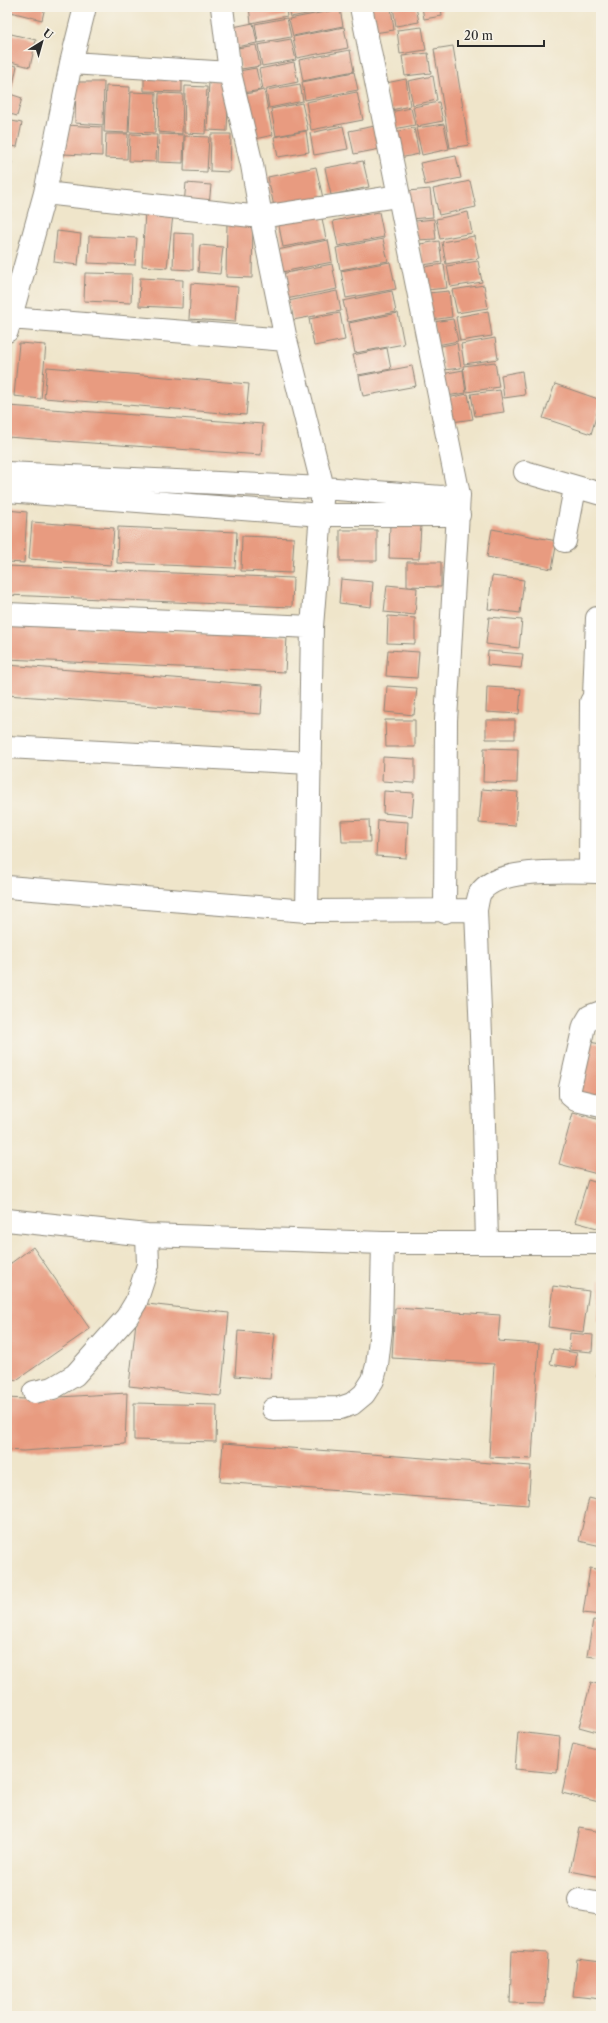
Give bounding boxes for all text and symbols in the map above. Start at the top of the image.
north arrow [22,22,62,62]
scale bar [458,22,544,48]
text: U [40,26,56,42]
text: 20 m [464,28,493,43]

